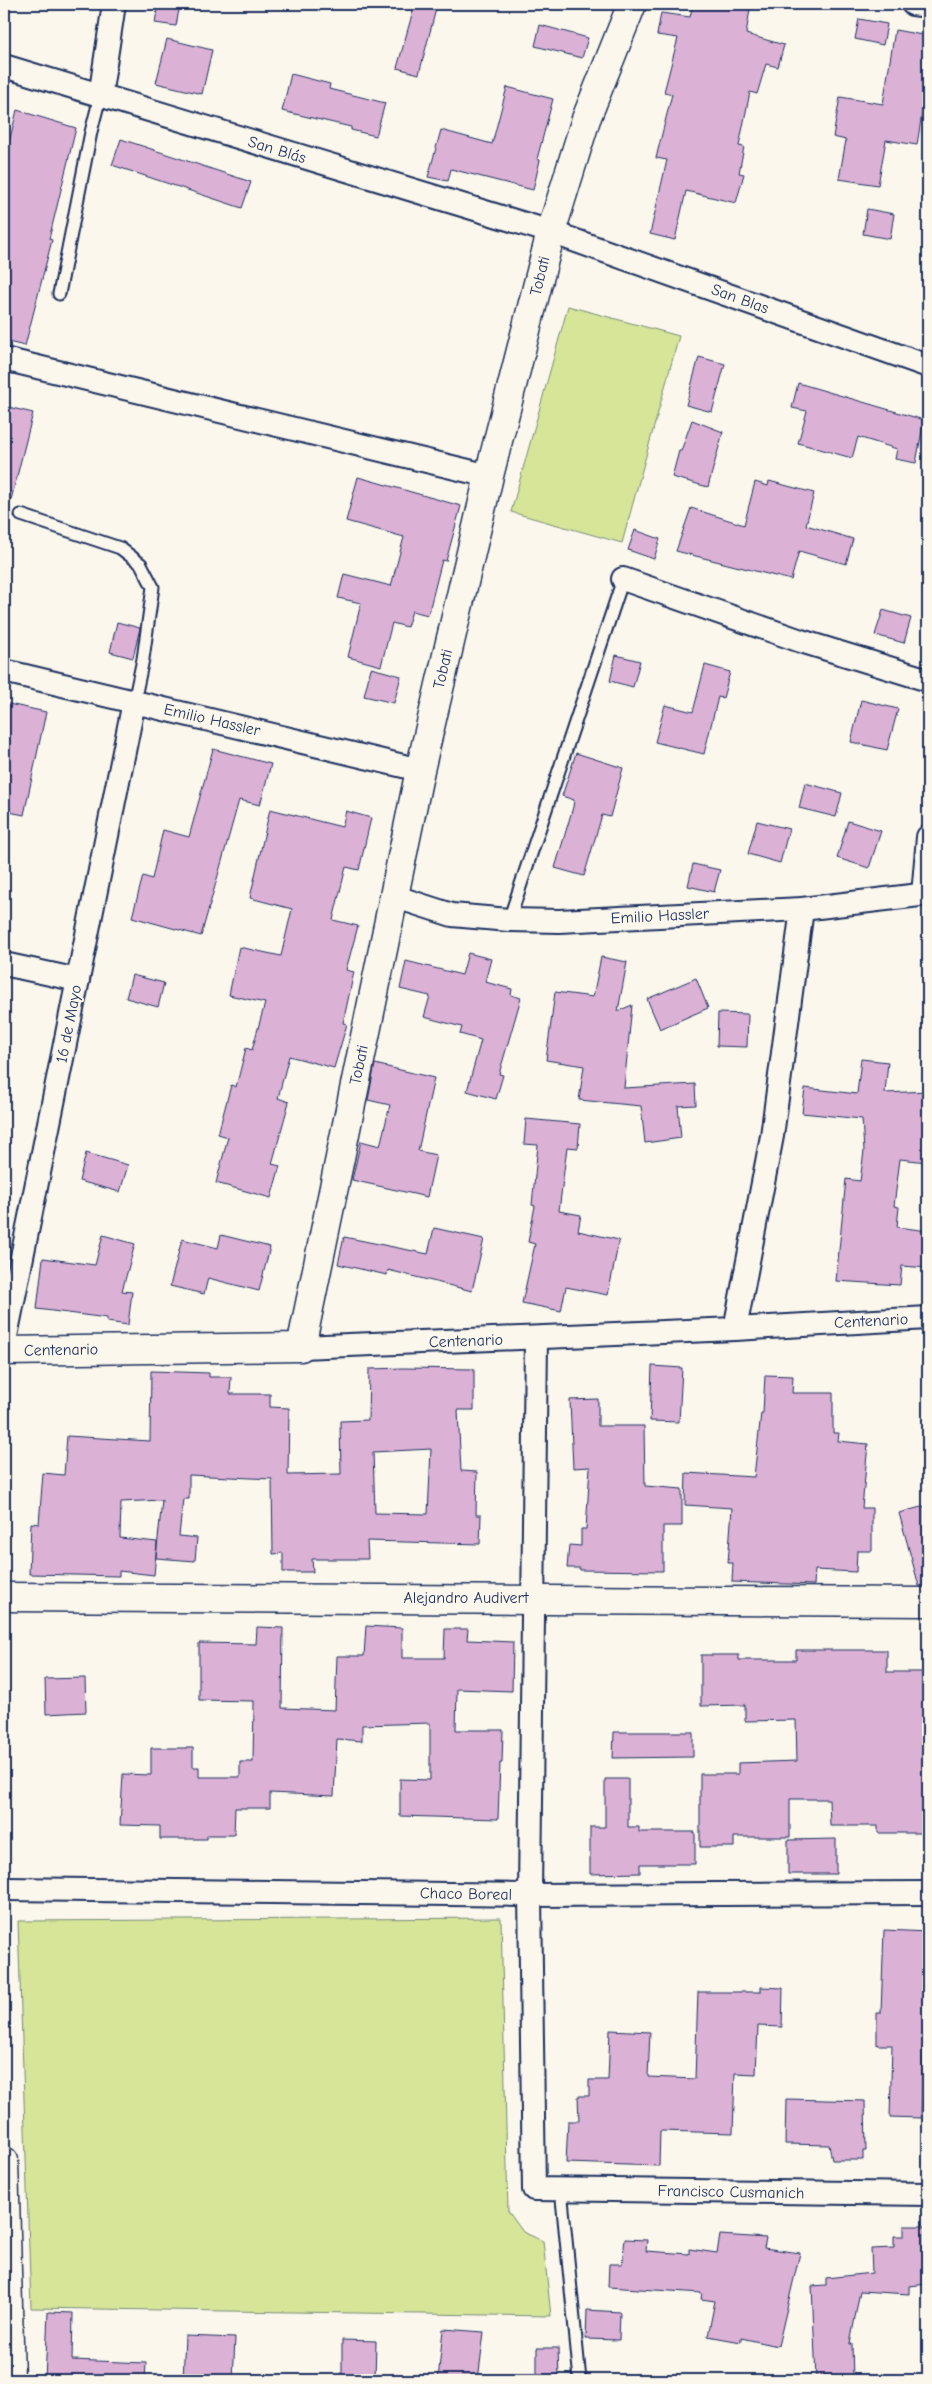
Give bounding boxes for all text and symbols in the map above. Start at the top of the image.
street label: San Blás [246,133,308,167]
street label: Tobati [526,254,554,298]
street label: San Blas [709,280,771,318]
street label: Tobati [430,647,456,691]
street label: Emilio Hassler [162,700,263,740]
street label: Emilio Hassler [610,904,710,928]
street label: 16 de Mayo [53,983,85,1065]
street label: Tobati [346,1043,372,1087]
street label: Centenario [833,1310,909,1332]
street label: Centenario [429,1331,503,1351]
street label: Centenario [24,1340,98,1360]
street label: Alejandro Audivert [404,1589,529,1607]
street label: Chaco Boreal [420,1884,512,1904]
street label: Francisco Cusmanich [657,2182,805,2202]

